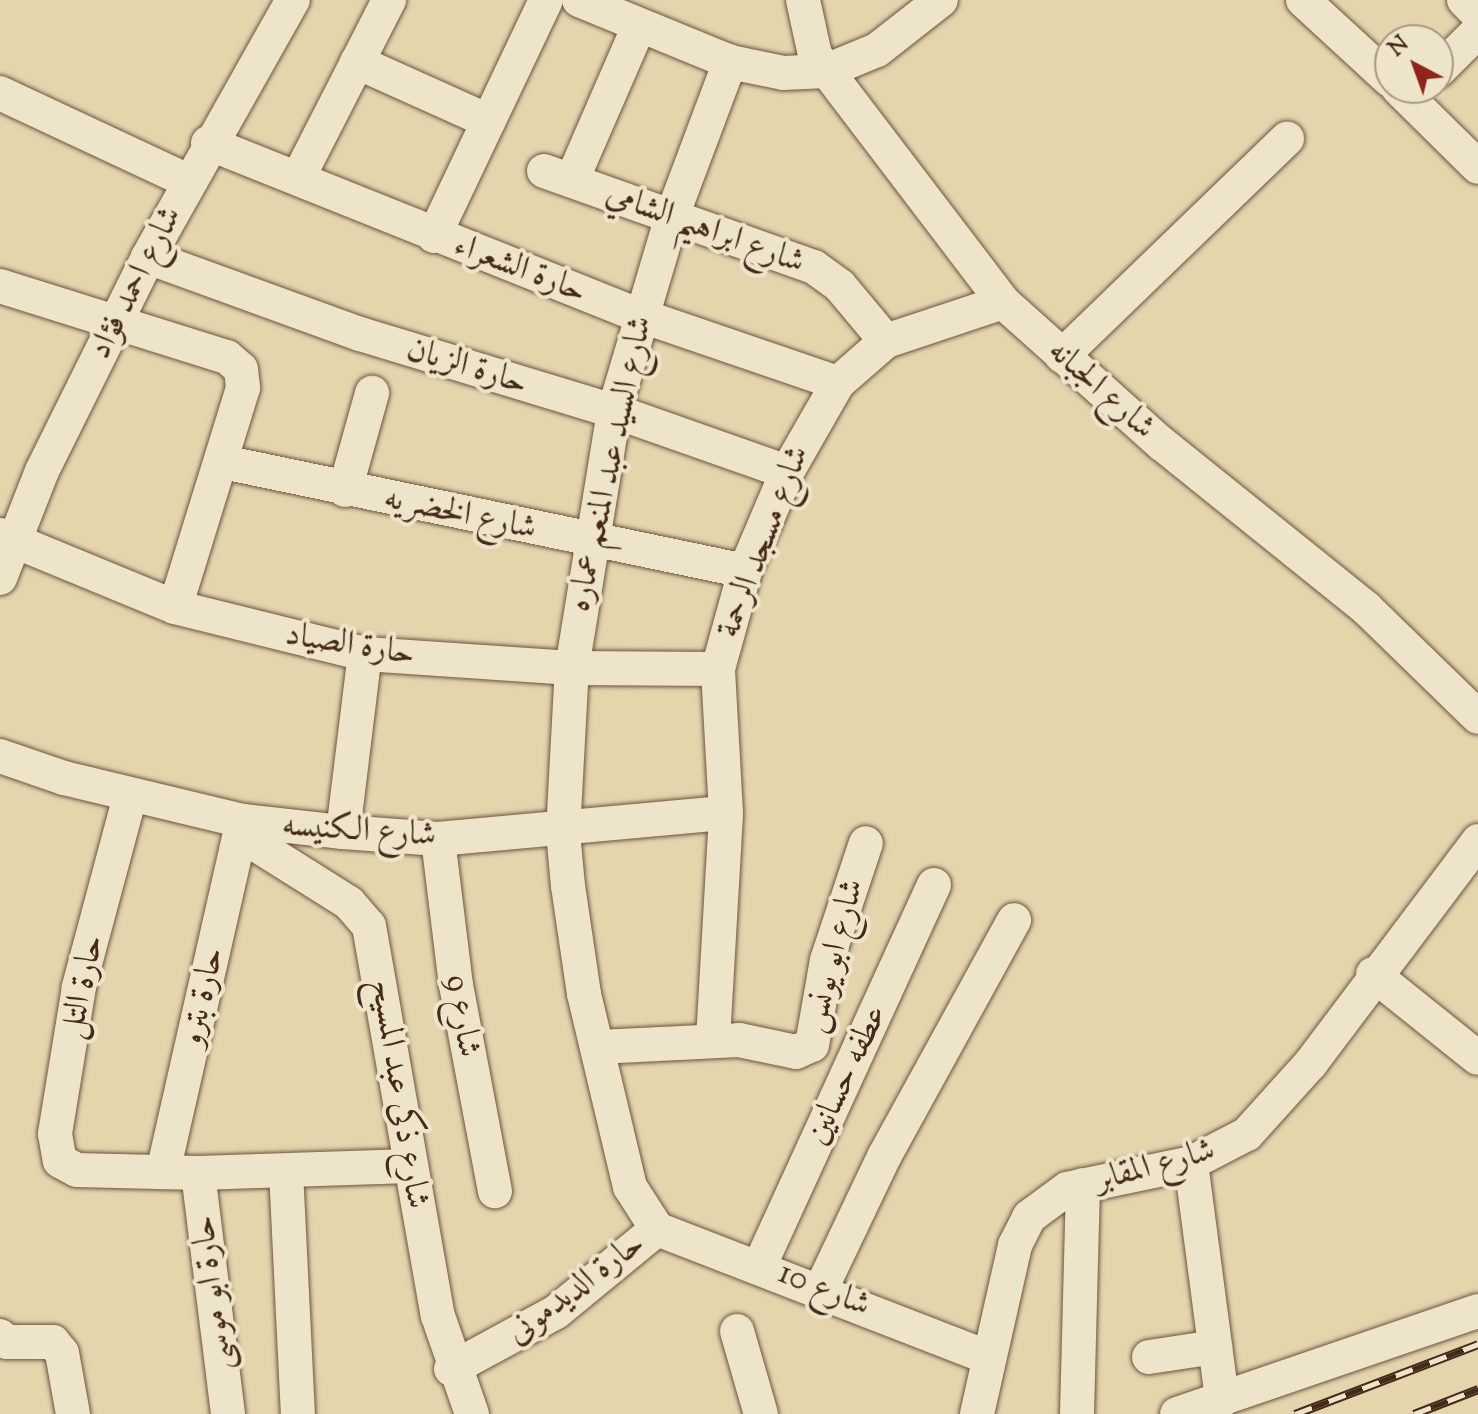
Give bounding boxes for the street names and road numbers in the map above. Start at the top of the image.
street label: شارع ابراهيم الشامي [600,174,810,284]
street label: شارع احمد فؤاد [80,200,192,366]
street label: حارة الشعراء [448,225,592,313]
street label: شارع السيد عبد المنعم عماره [560,312,662,616]
street label: حارة الزيان [402,329,532,405]
street label: شارع الجبانه [1039,331,1163,449]
street label: شارع مسجد الرحمة [709,440,819,644]
street label: شارع الخضريه [380,478,540,550]
street label: حارة الصياد [282,615,418,675]
street label: شارع الكنيسه [280,805,438,857]
street label: شارع ابو يونس [794,875,874,1037]
street label: حارة التل [52,931,114,1043]
street label: حارة بترو [172,943,234,1051]
street label: شارع 9 [435,972,489,1060]
street label: شارع ذكى عبد المسيح [361,976,437,1212]
street label: عطفه حسانين [797,999,897,1151]
street label: شارع المقابر [1091,1130,1219,1202]
street label: حارة ابو موسى [183,1213,243,1373]
street label: حارة الديدمونى [499,1224,653,1354]
street label: شارع 10 [772,1253,876,1327]

